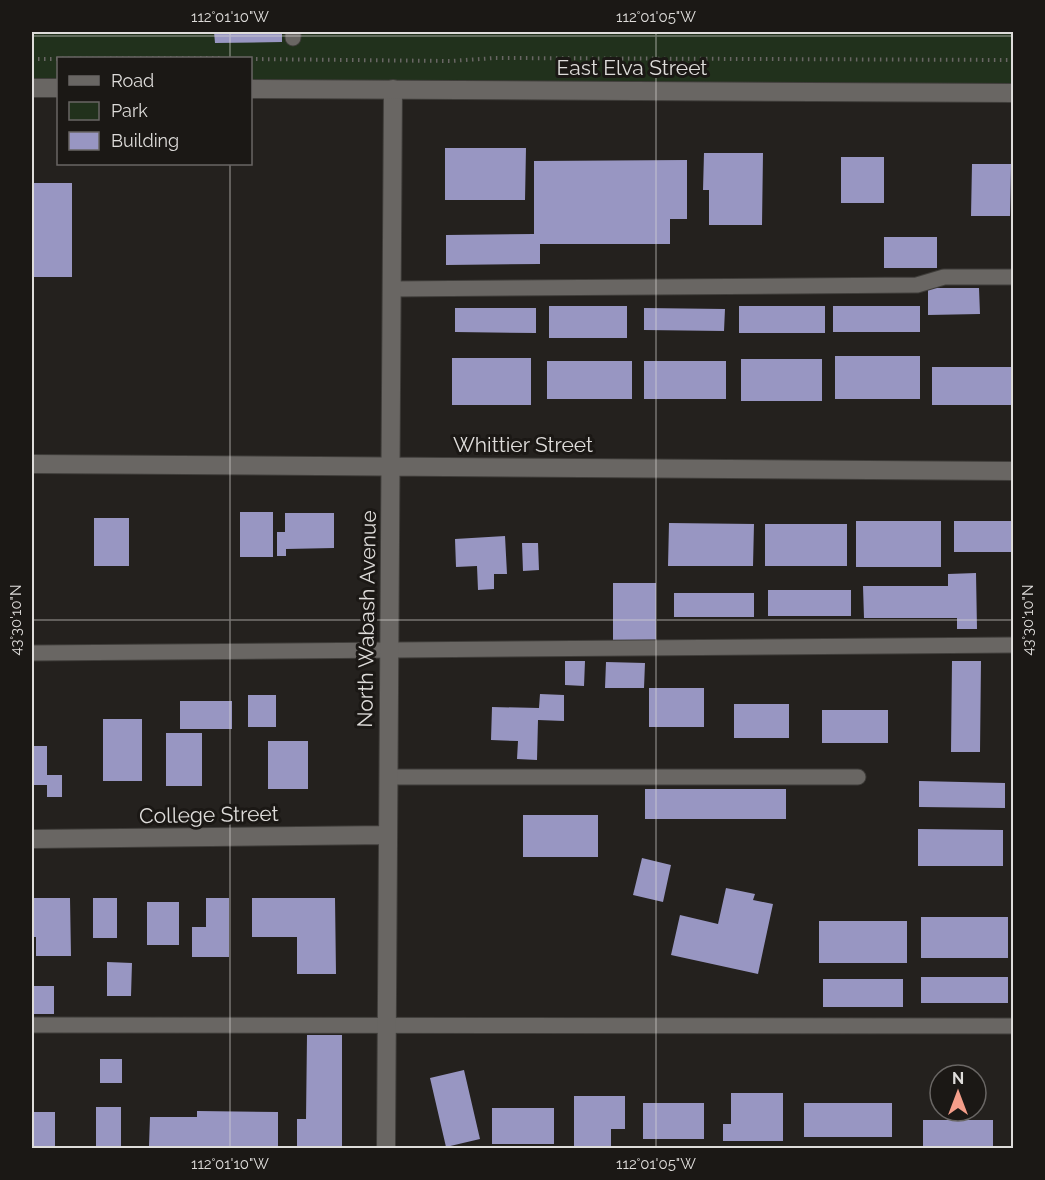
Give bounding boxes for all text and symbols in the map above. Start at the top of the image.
text: 112°01'10"W [191,8,269,26]
text: 112°01'05"W [616,8,696,26]
street label: East Elva Street [557,55,707,80]
legend [57,57,252,165]
text: Road [111,70,154,91]
text: Park [111,100,148,121]
text: Building [111,130,179,151]
street label: Whittier Street [453,432,593,457]
street label: North Wabash Avenue [352,510,381,728]
text: 43°30'10"N [7,584,25,656]
text: 43°30'10"N [1019,584,1037,656]
street label: College Street [139,801,279,828]
north arrow [928,1063,988,1123]
text: N [952,1069,964,1088]
text: 112°01'10"W [191,1155,269,1173]
text: 112°01'05"W [616,1155,696,1173]

